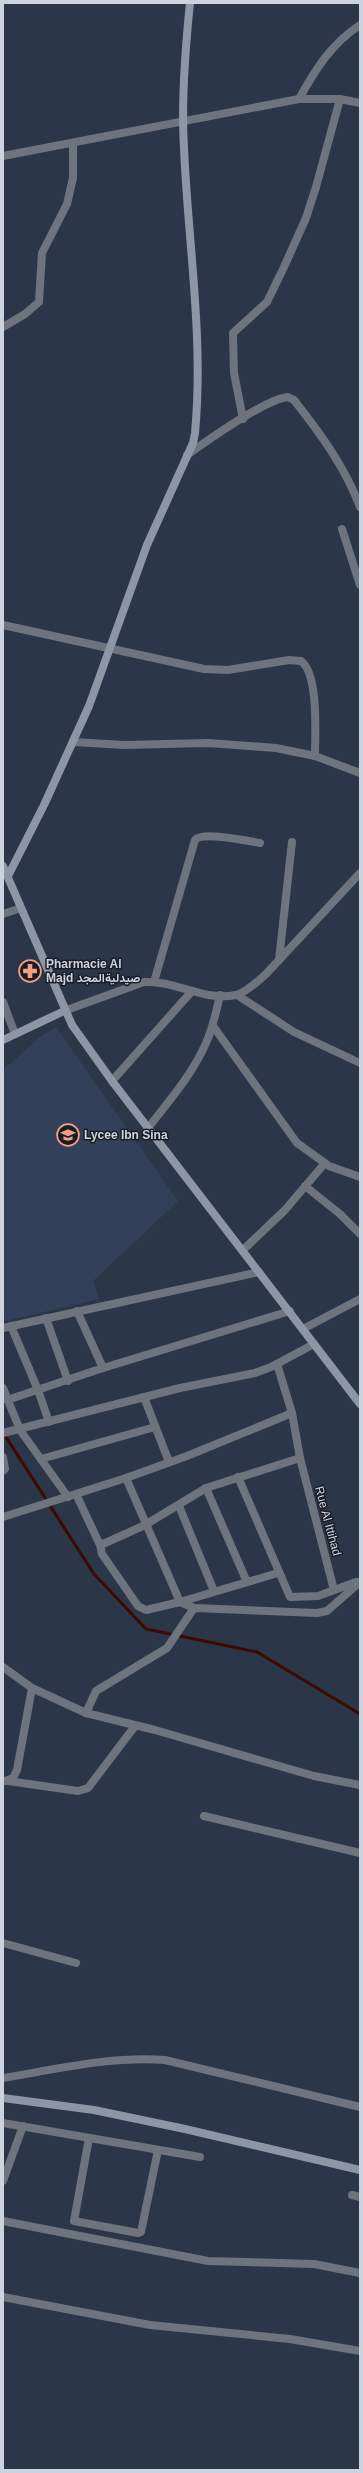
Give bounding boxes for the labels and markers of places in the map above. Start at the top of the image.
place label: Pharmacie Al Majd صيدليةالمجد [46,957,140,985]
pharmacy icon: Pharmacie Al Majd صيدليةالمجد [17,958,43,984]
school or university icon: Lycee Ibn Sina [55,1122,81,1148]
place label: Lycee Ibn Sina [84,1128,168,1142]

